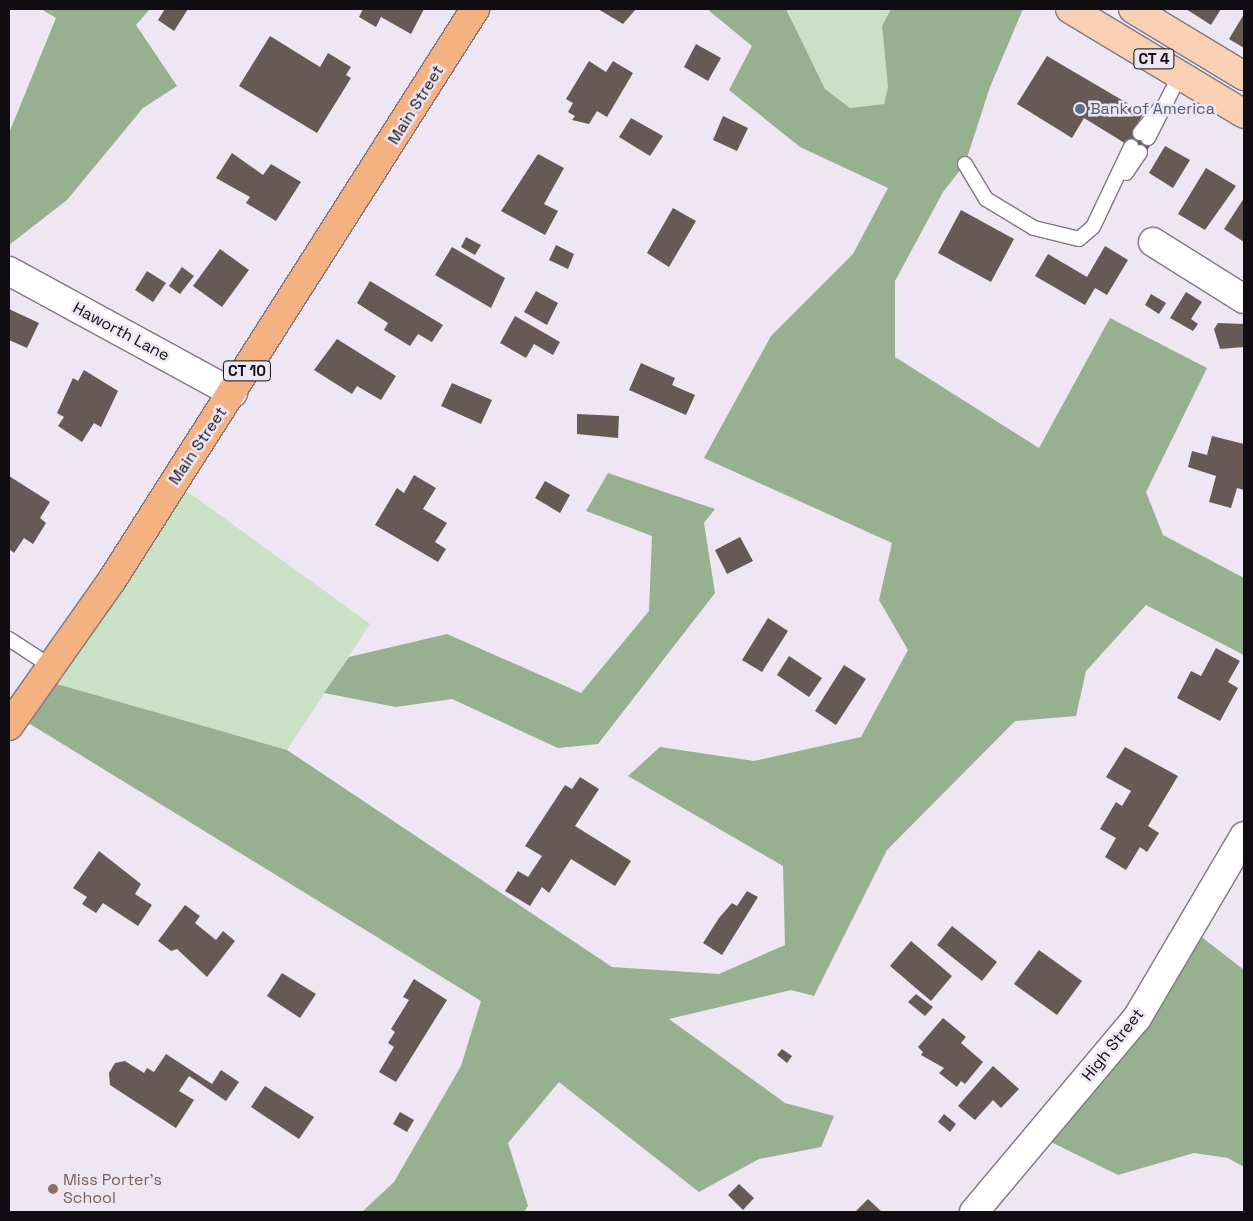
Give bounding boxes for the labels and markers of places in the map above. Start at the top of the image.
place label: Bank of America [1090,99,1215,119]
marker: Bank of America [1074,103,1086,115]
place label: Miss Porter's School [63,1170,162,1208]
marker: Miss Porter's School [47,1183,59,1195]

